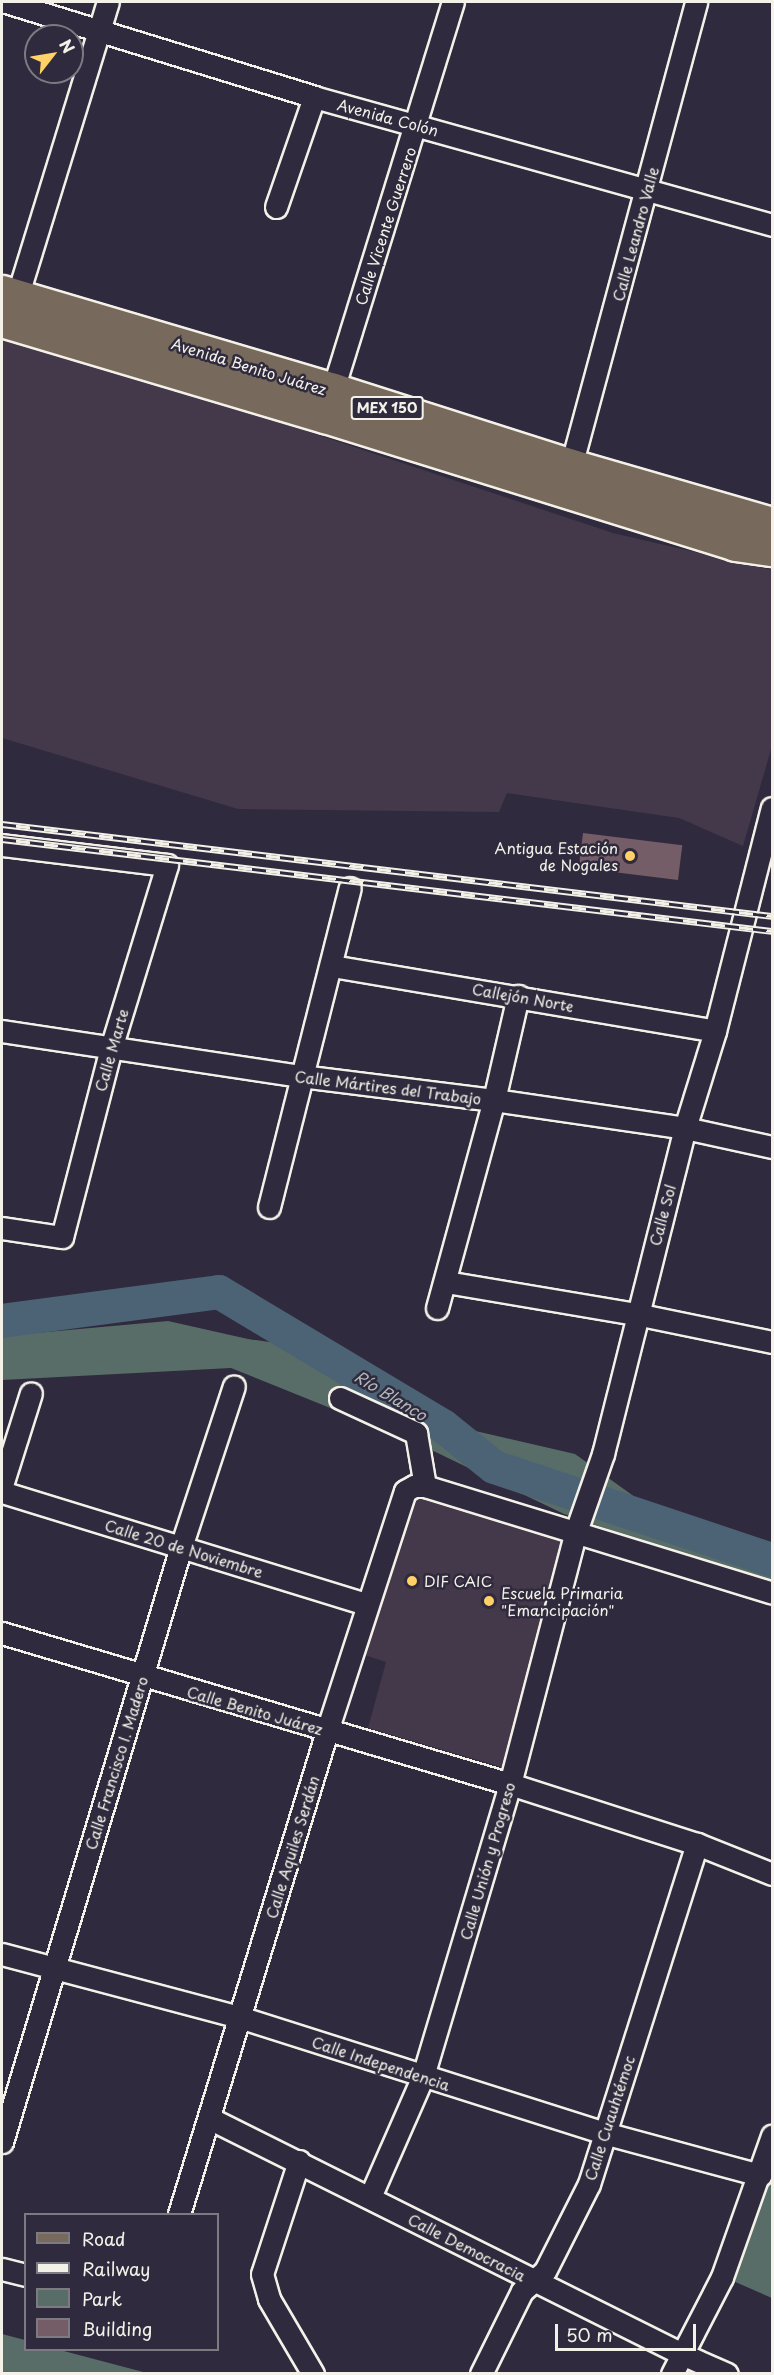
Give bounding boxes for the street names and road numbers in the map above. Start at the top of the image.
street label: Avenida Colón [336,95,440,139]
street label: Calle Vicente Guerrero [351,145,419,307]
street label: Calle Leandro Valle [608,165,662,303]
street label: Avenida Benito Juárez [169,334,329,398]
road number: MEX 150 [350,397,424,419]
street label: Callejón Norte [471,979,575,1015]
street label: Calle Marte [91,1006,131,1094]
street label: Calle Mártires del Trabajo [293,1067,483,1107]
street label: Calle Sol [645,1182,679,1248]
street label: Calle 20 de Noviembre [102,1515,266,1581]
street label: Calle Francisco I. Madero [81,1673,151,1853]
street label: Calle Benito Juárez [185,1682,325,1738]
street label: Calle Aquiles Serdán [262,1774,322,1920]
street label: Calle Unión y Progreso [456,1780,518,1942]
street label: Calle Independencia [309,2032,453,2094]
street label: Calle Cuauhtémoc [580,2053,638,2183]
street label: Calle Democracia [405,2210,529,2284]

